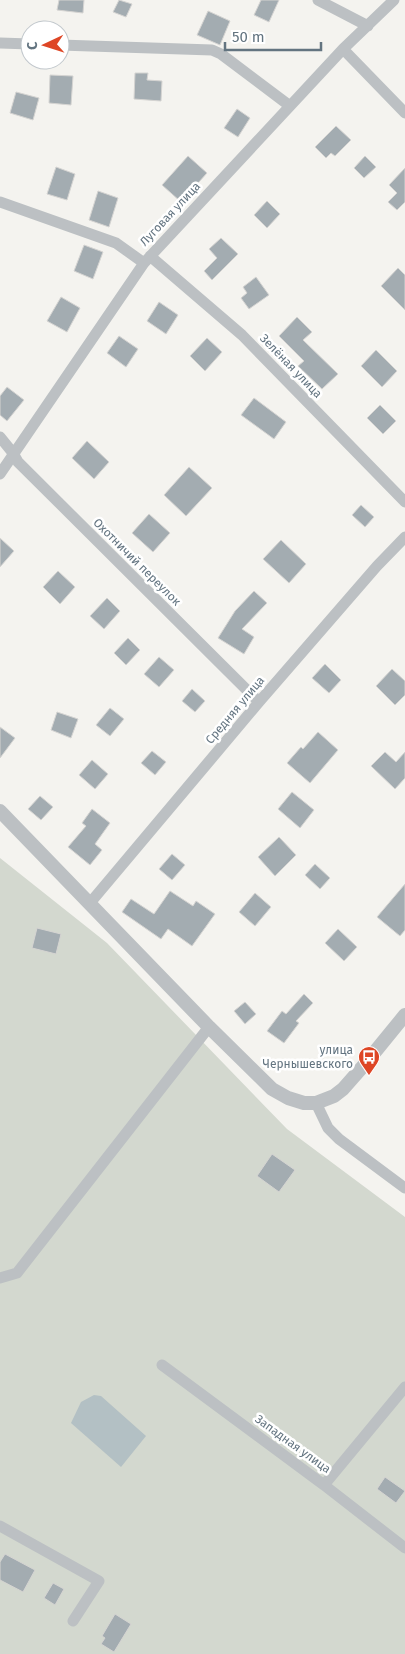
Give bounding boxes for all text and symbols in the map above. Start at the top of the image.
north arrow [20,20,70,70]
scale bar [225,20,321,52]
text: 50 m [232,28,265,46]
text: С [24,41,41,50]
street label: Луговая улица [137,179,203,249]
street label: Зелёная улица [257,331,325,401]
street label: Охотничий переулок [90,515,184,609]
street label: Средняя улица [203,673,267,747]
place label: улица Чернышевского [263,1043,353,1071]
bus stop icon: улица Чернышевского [357,1045,381,1076]
street label: Западная улица [252,1412,334,1476]

